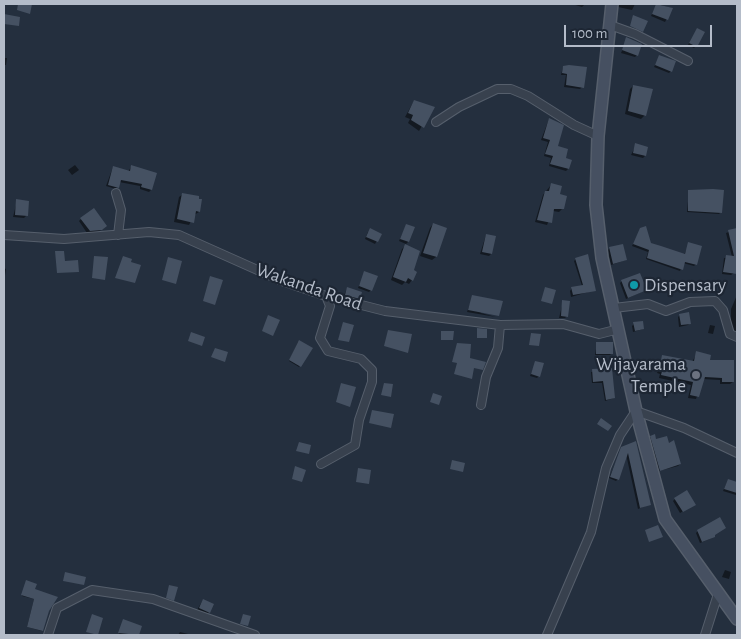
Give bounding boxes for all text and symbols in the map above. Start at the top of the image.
scale bar [566,15,714,47]
text: 100 m [572,26,607,41]
street label: Wakanda Road [253,258,365,316]
place label: Dispensary [644,274,726,296]
marker: Dispensary [628,279,640,291]
place label: Wijayarama Temple [596,353,686,397]
marker: Wijayarama Temple [690,369,702,381]

